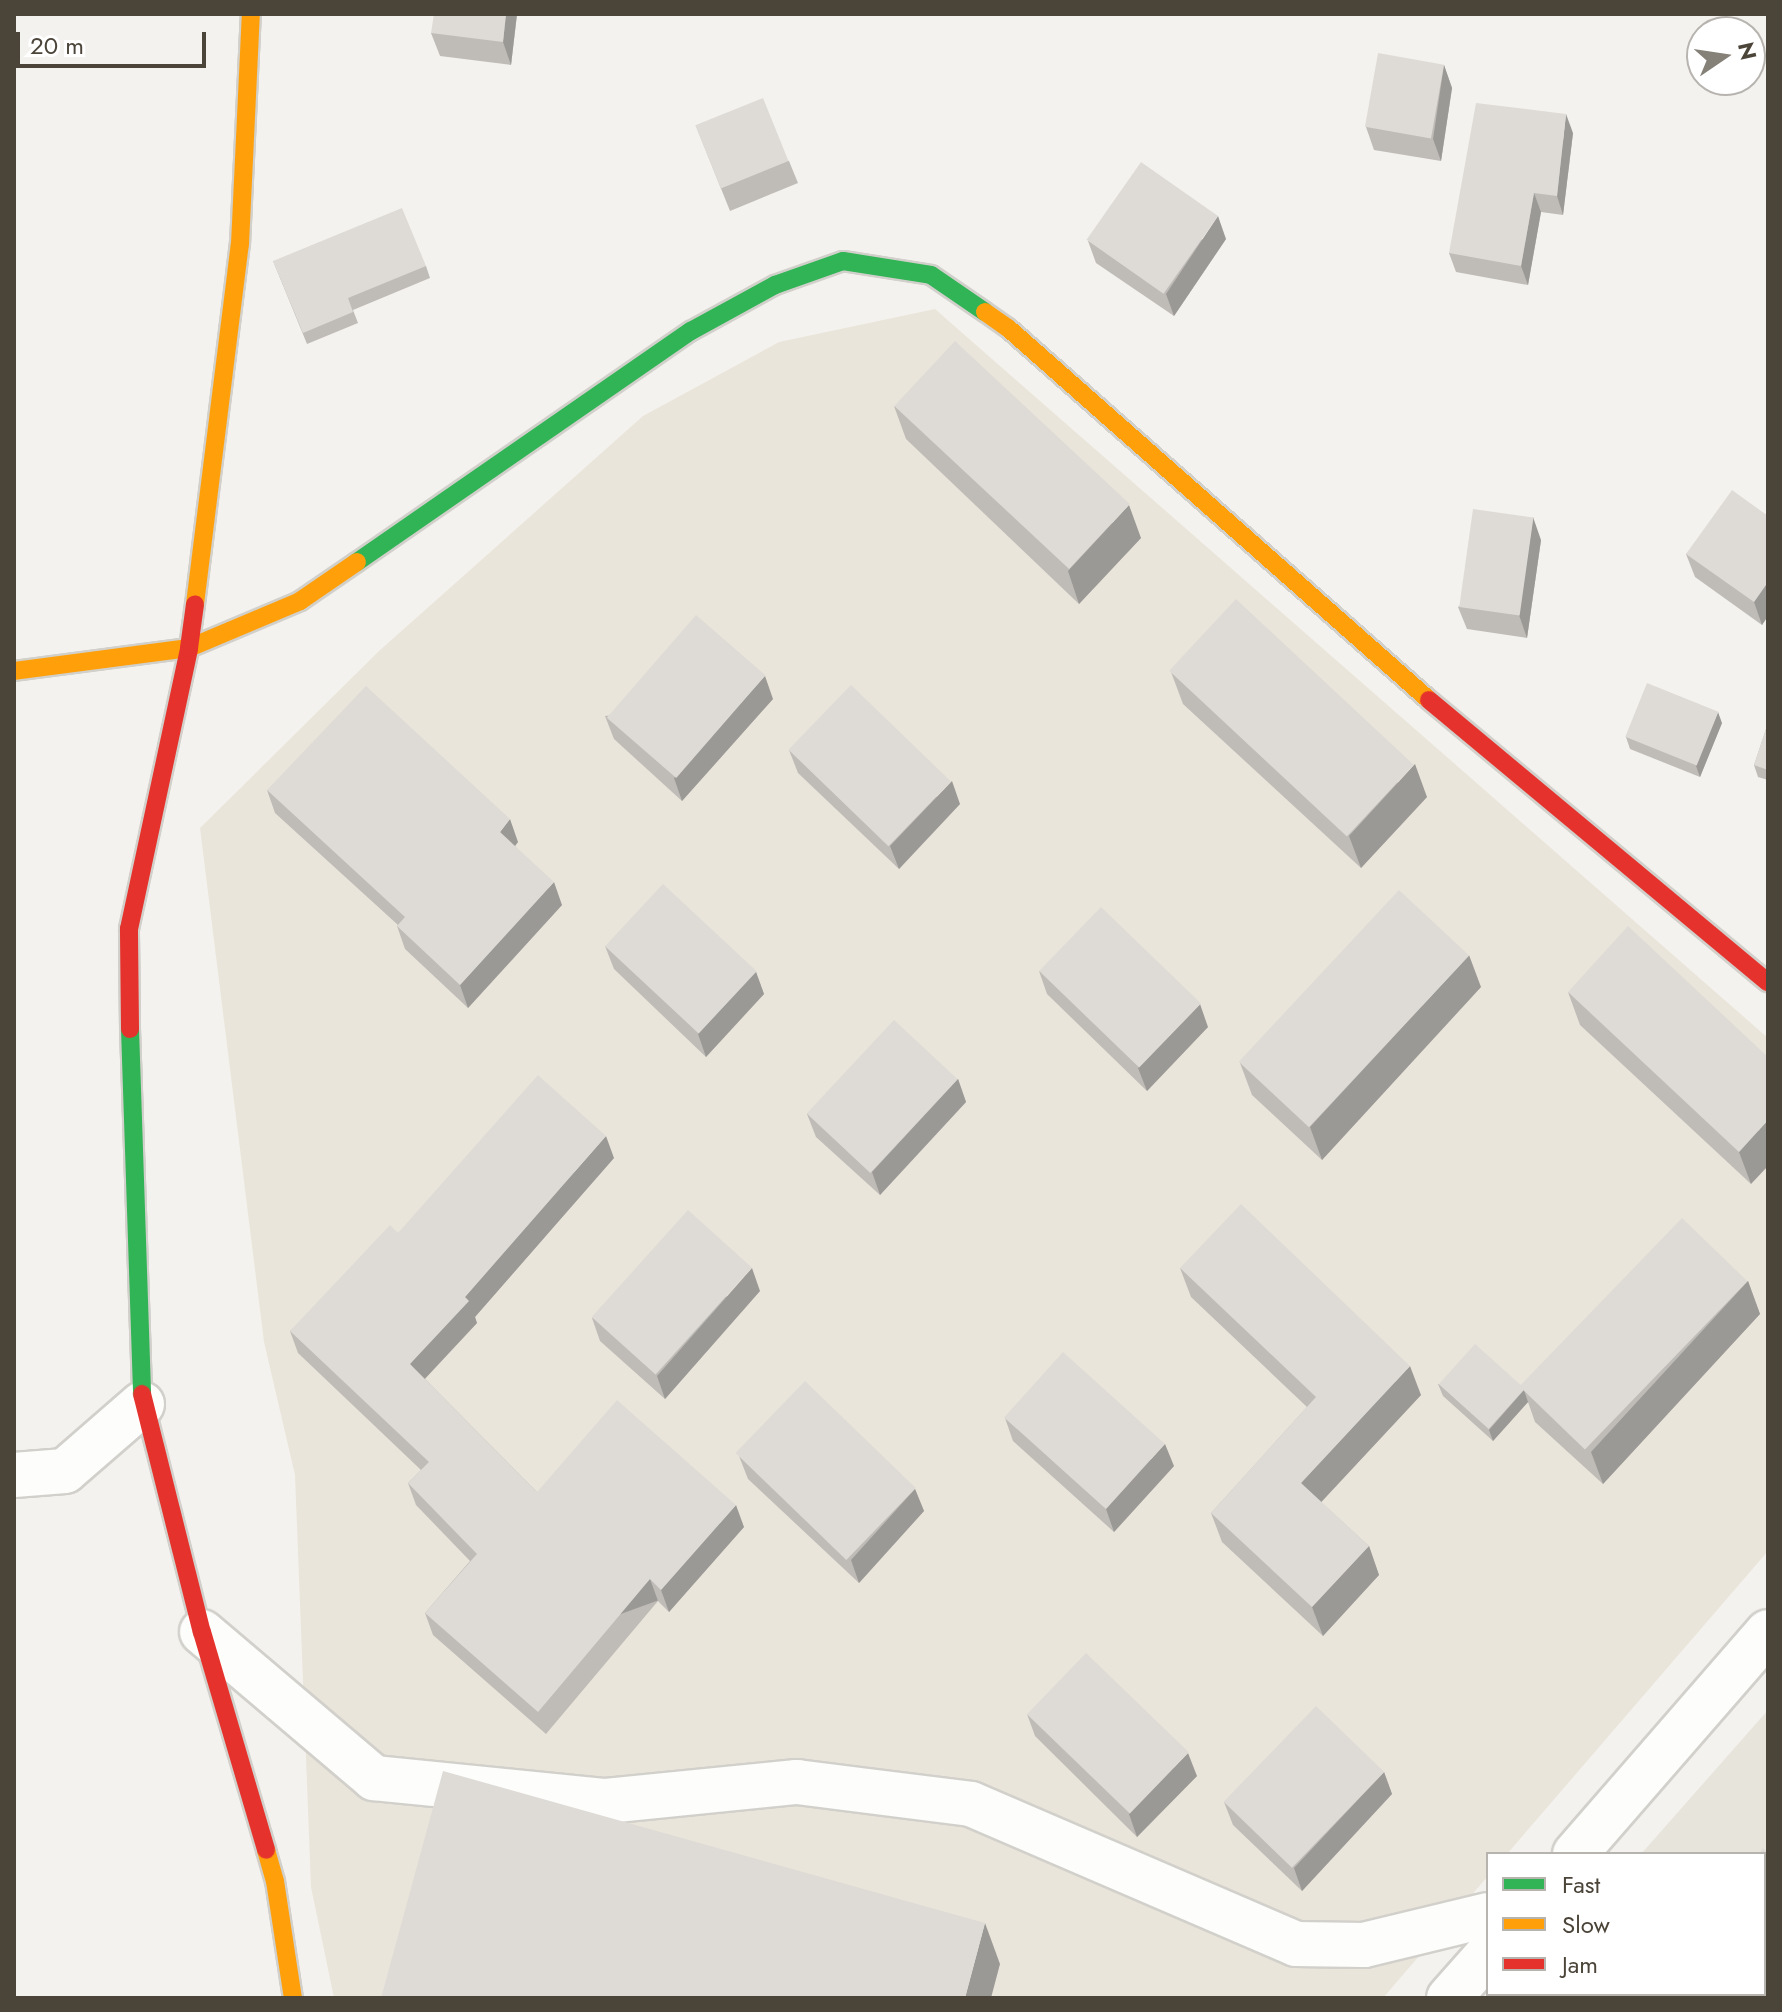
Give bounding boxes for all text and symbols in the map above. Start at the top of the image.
scale bar [20,16,210,66]
north arrow [1686,16,1766,96]
text: 20 m [30,28,84,63]
text: N [1730,39,1765,63]
legend [1486,1852,1766,1996]
text: Fast [1562,1867,1600,1902]
text: Slow [1562,1907,1610,1942]
text: Jam [1562,1947,1598,1982]

